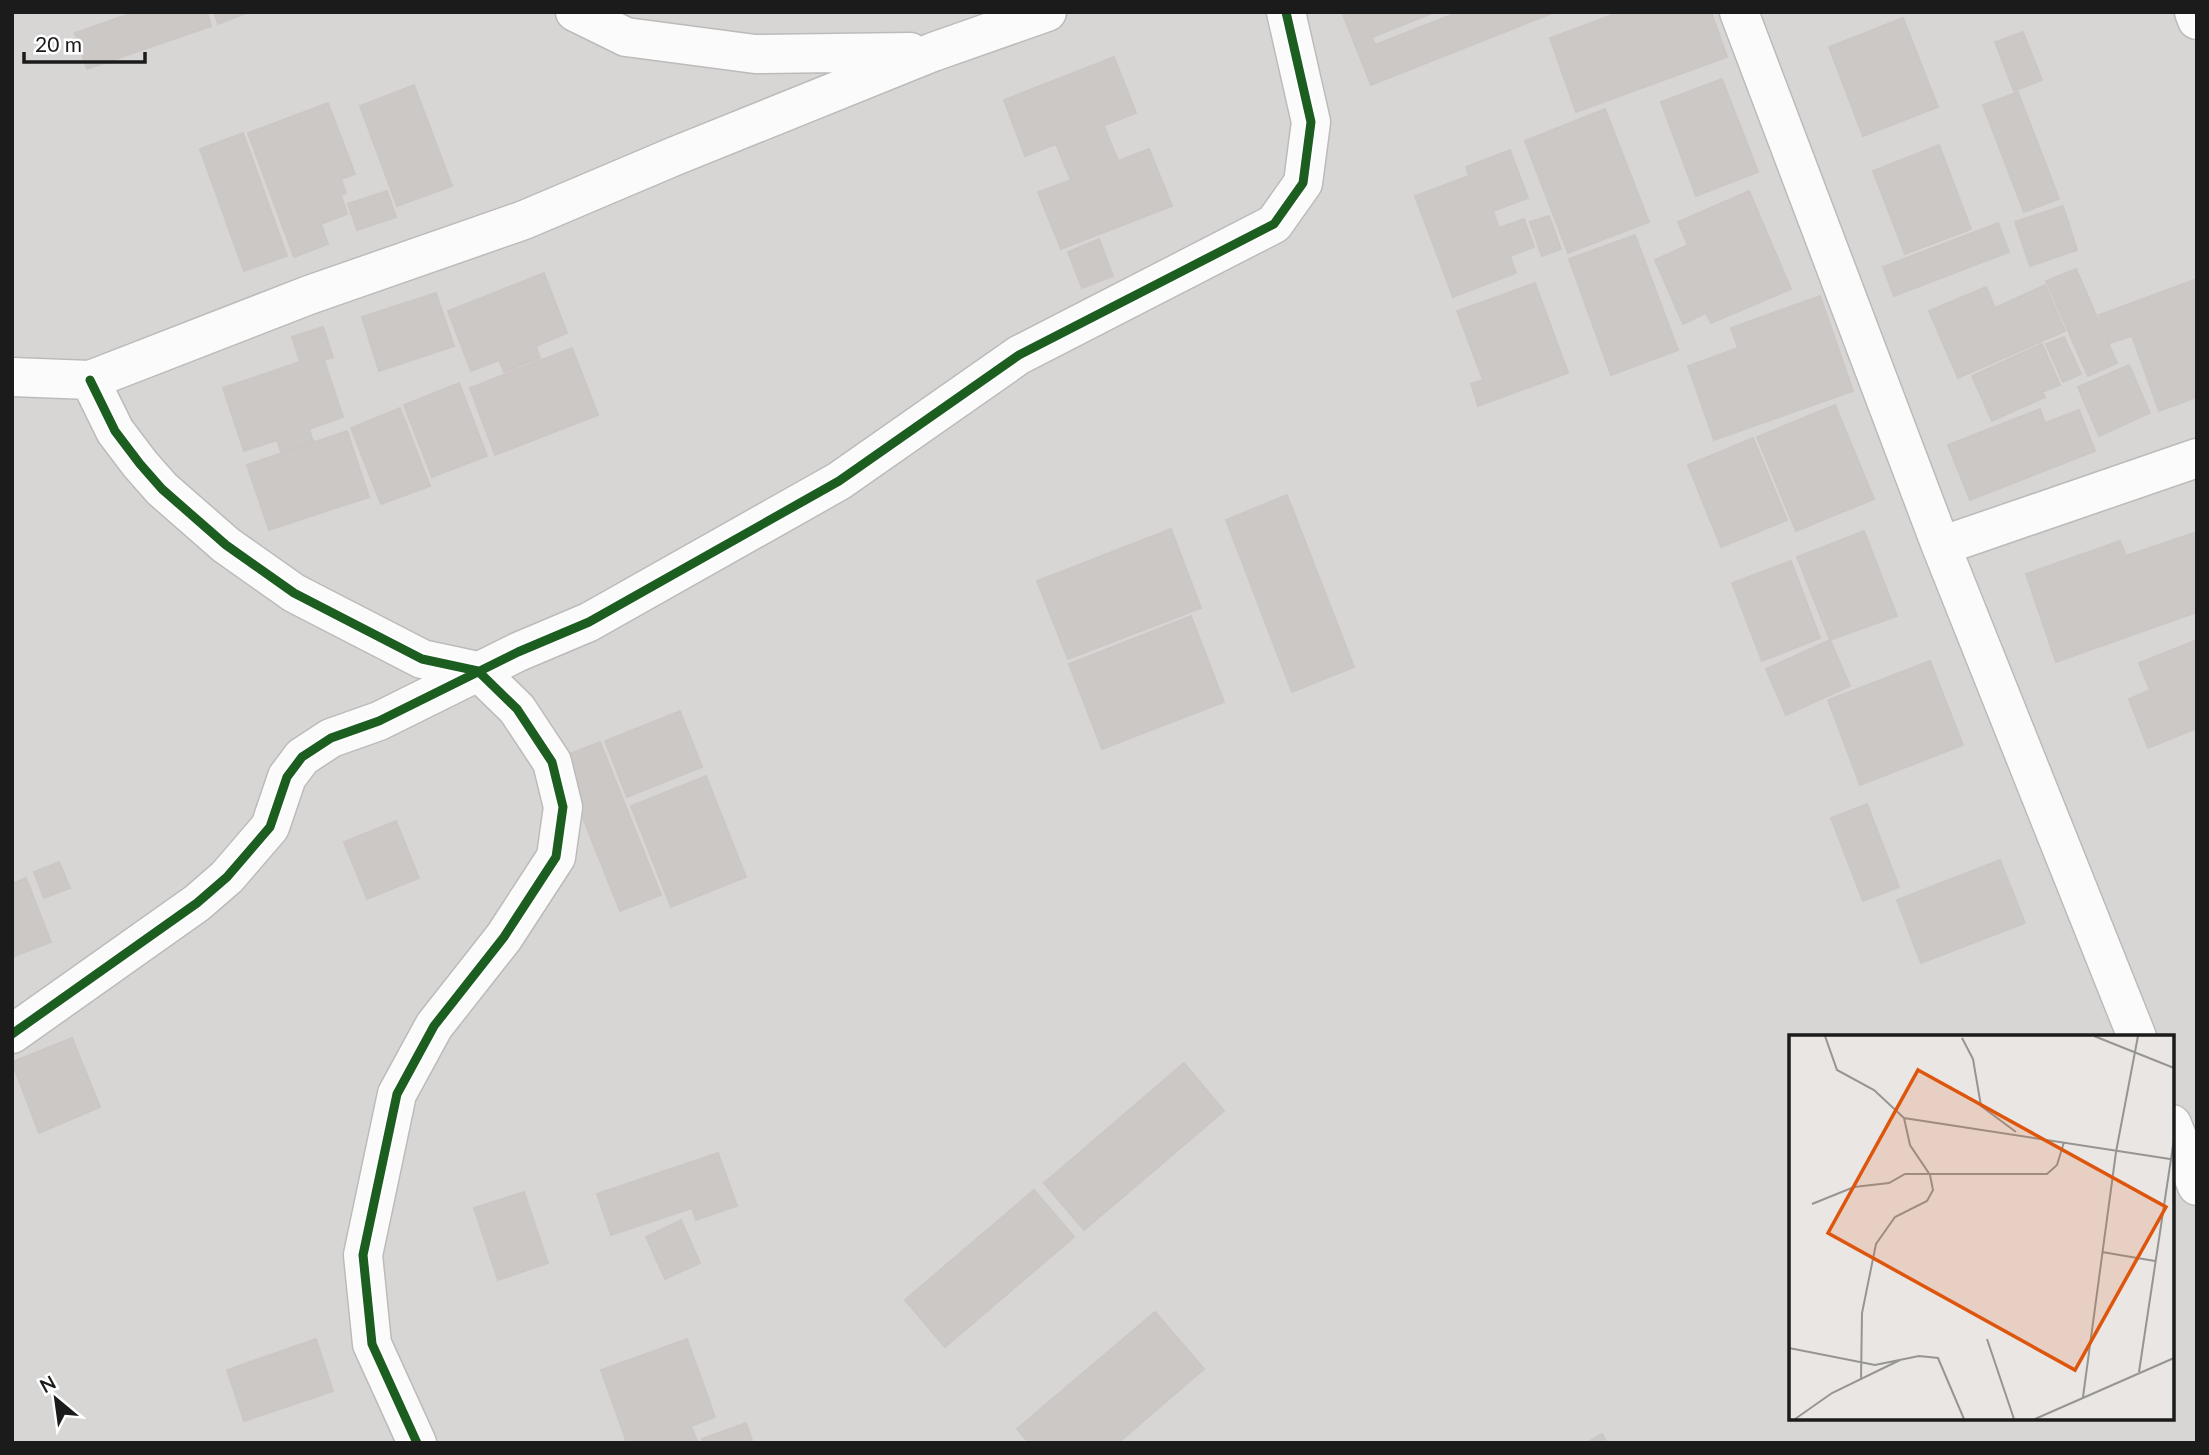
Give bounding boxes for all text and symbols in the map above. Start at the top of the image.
scale bar [24,21,145,65]
text: 20 m [35,31,82,56]
inset map [1789,1035,2174,1420]
north arrow [21,1364,91,1434]
text: N [36,1370,59,1397]

